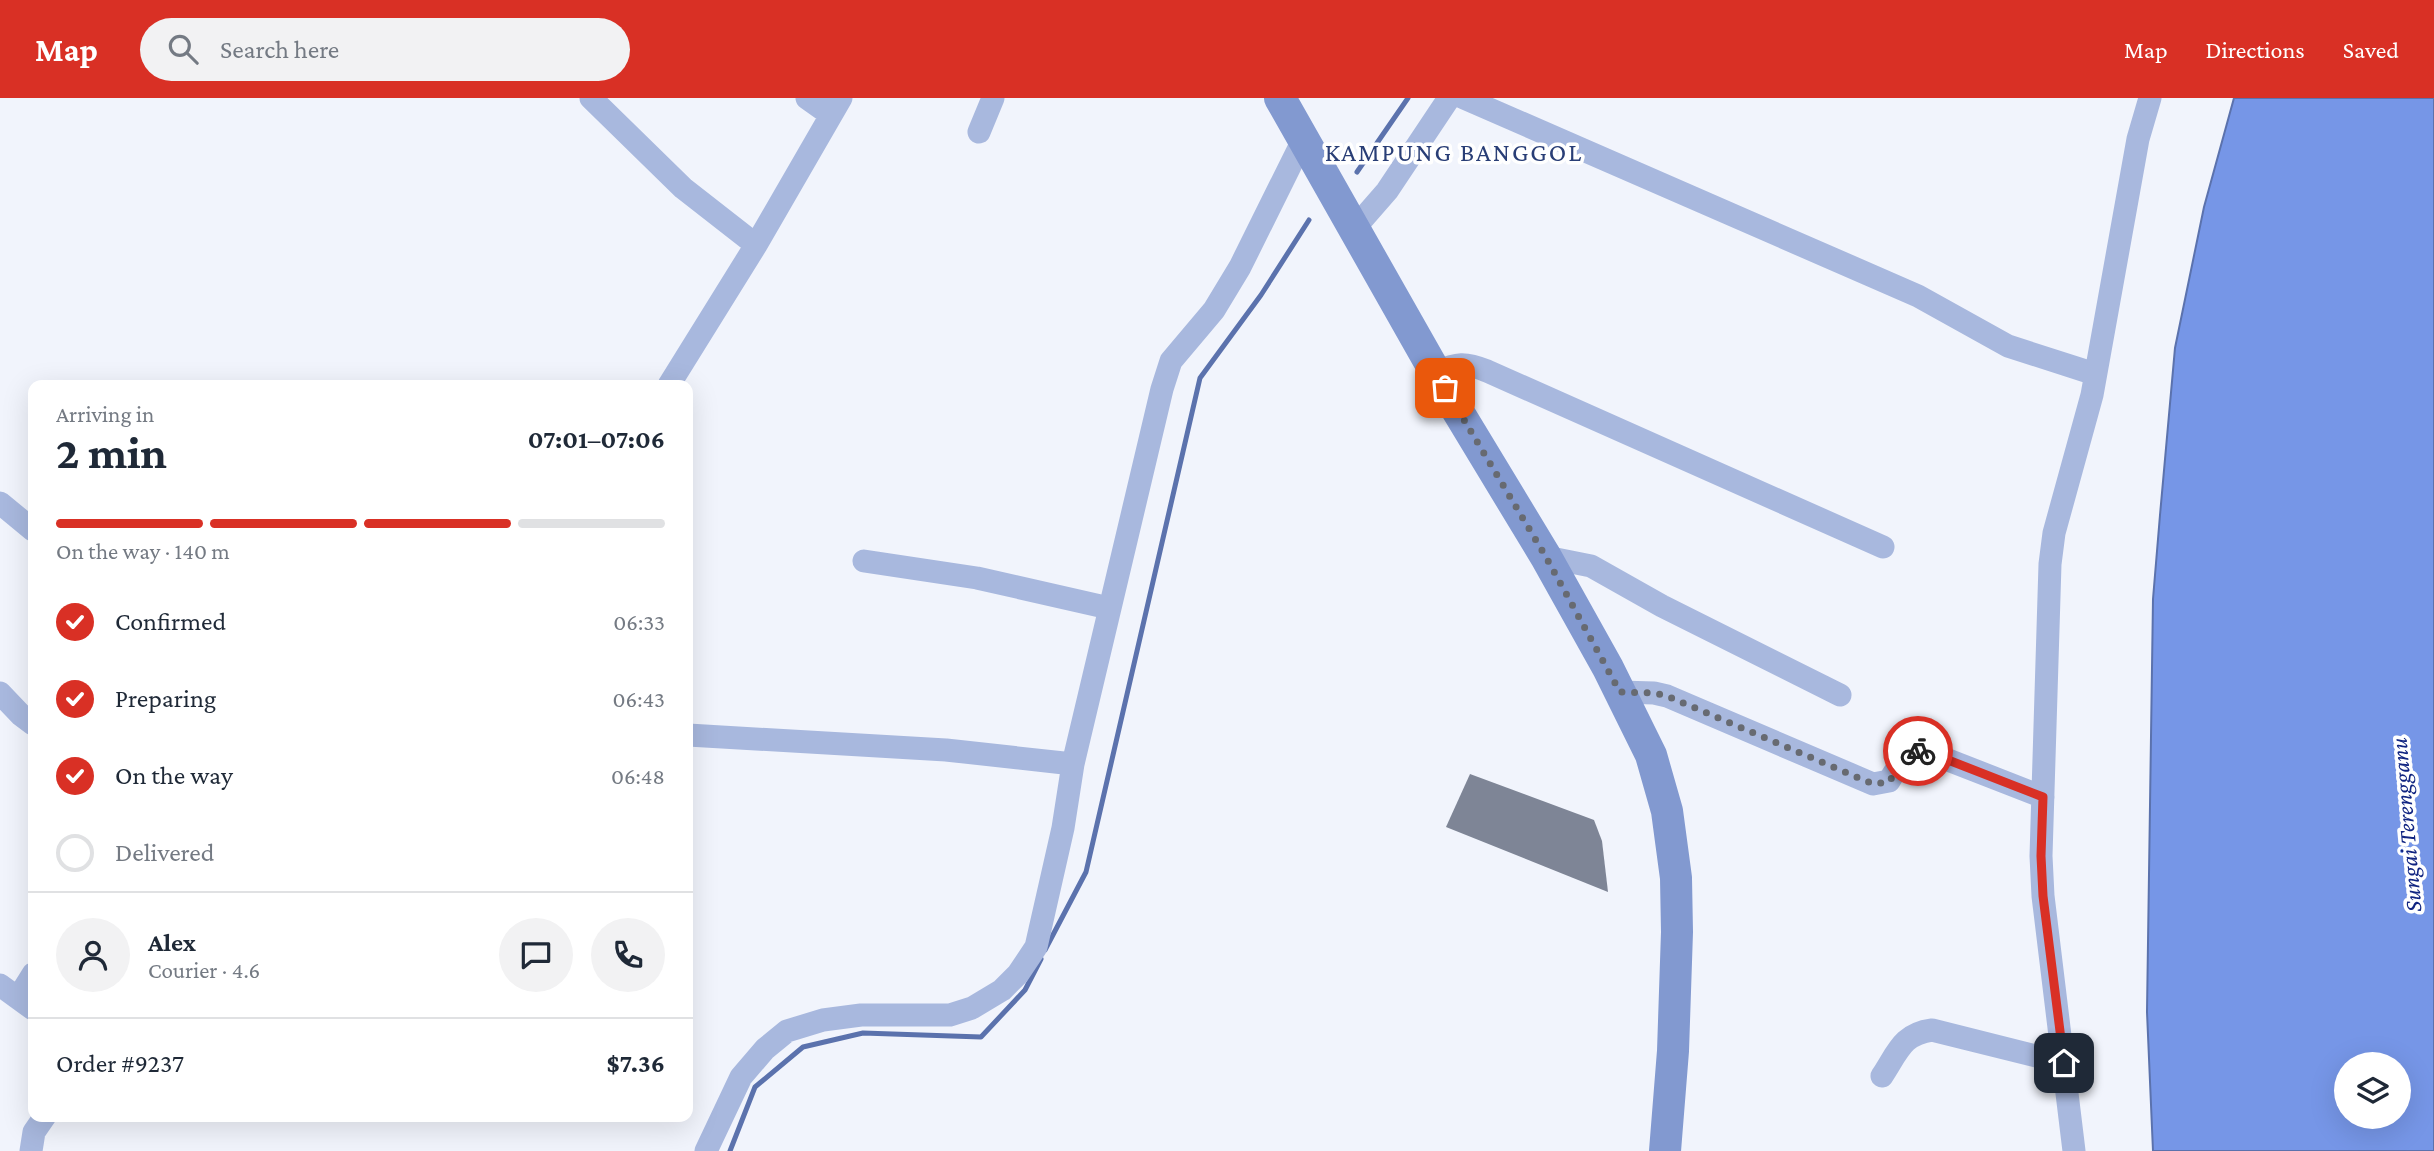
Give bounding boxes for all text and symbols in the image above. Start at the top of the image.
search box [140,18,630,81]
icon: search [164,30,202,68]
text: Map [35,31,98,68]
text: Search here [220,35,339,64]
text: Map [2124,36,2168,63]
text: Directions [2206,36,2305,63]
text: Saved [2343,36,2399,63]
district label: KAMPUNG BANGGOL [1325,138,1583,167]
pin [1415,358,1475,418]
icon: bag [1426,369,1464,407]
text: Arriving in [56,401,154,427]
text: 07:01–07:06 [528,425,665,454]
text: 2 min [56,427,167,478]
text: On the way · 140 m [56,538,230,564]
icon: check [56,603,94,641]
text: Confirmed [115,607,226,636]
text: 06:33 [613,609,665,635]
icon: check [56,680,94,718]
text: Preparing [115,684,216,713]
text: 06:43 [613,686,665,712]
courier [1883,716,1953,786]
icon: bike [1899,732,1937,770]
water label: Sungai Terengganu [2384,737,2427,913]
icon: check [56,757,94,795]
text: On the way [115,761,233,790]
text: 06:48 [611,763,665,789]
text: Delivered [115,838,214,867]
button: person [56,918,130,992]
button: chat [499,918,573,992]
button: phone [591,918,665,992]
text: Alex [148,928,196,957]
text: Courier · 4.6 [148,957,260,983]
pin [2034,1033,2094,1093]
icon: home [2045,1044,2083,1082]
text: Order #9237 [56,1049,184,1078]
text: $7.36 [607,1049,665,1078]
map controls [2334,1052,2411,1129]
button: layers [2334,1052,2411,1129]

